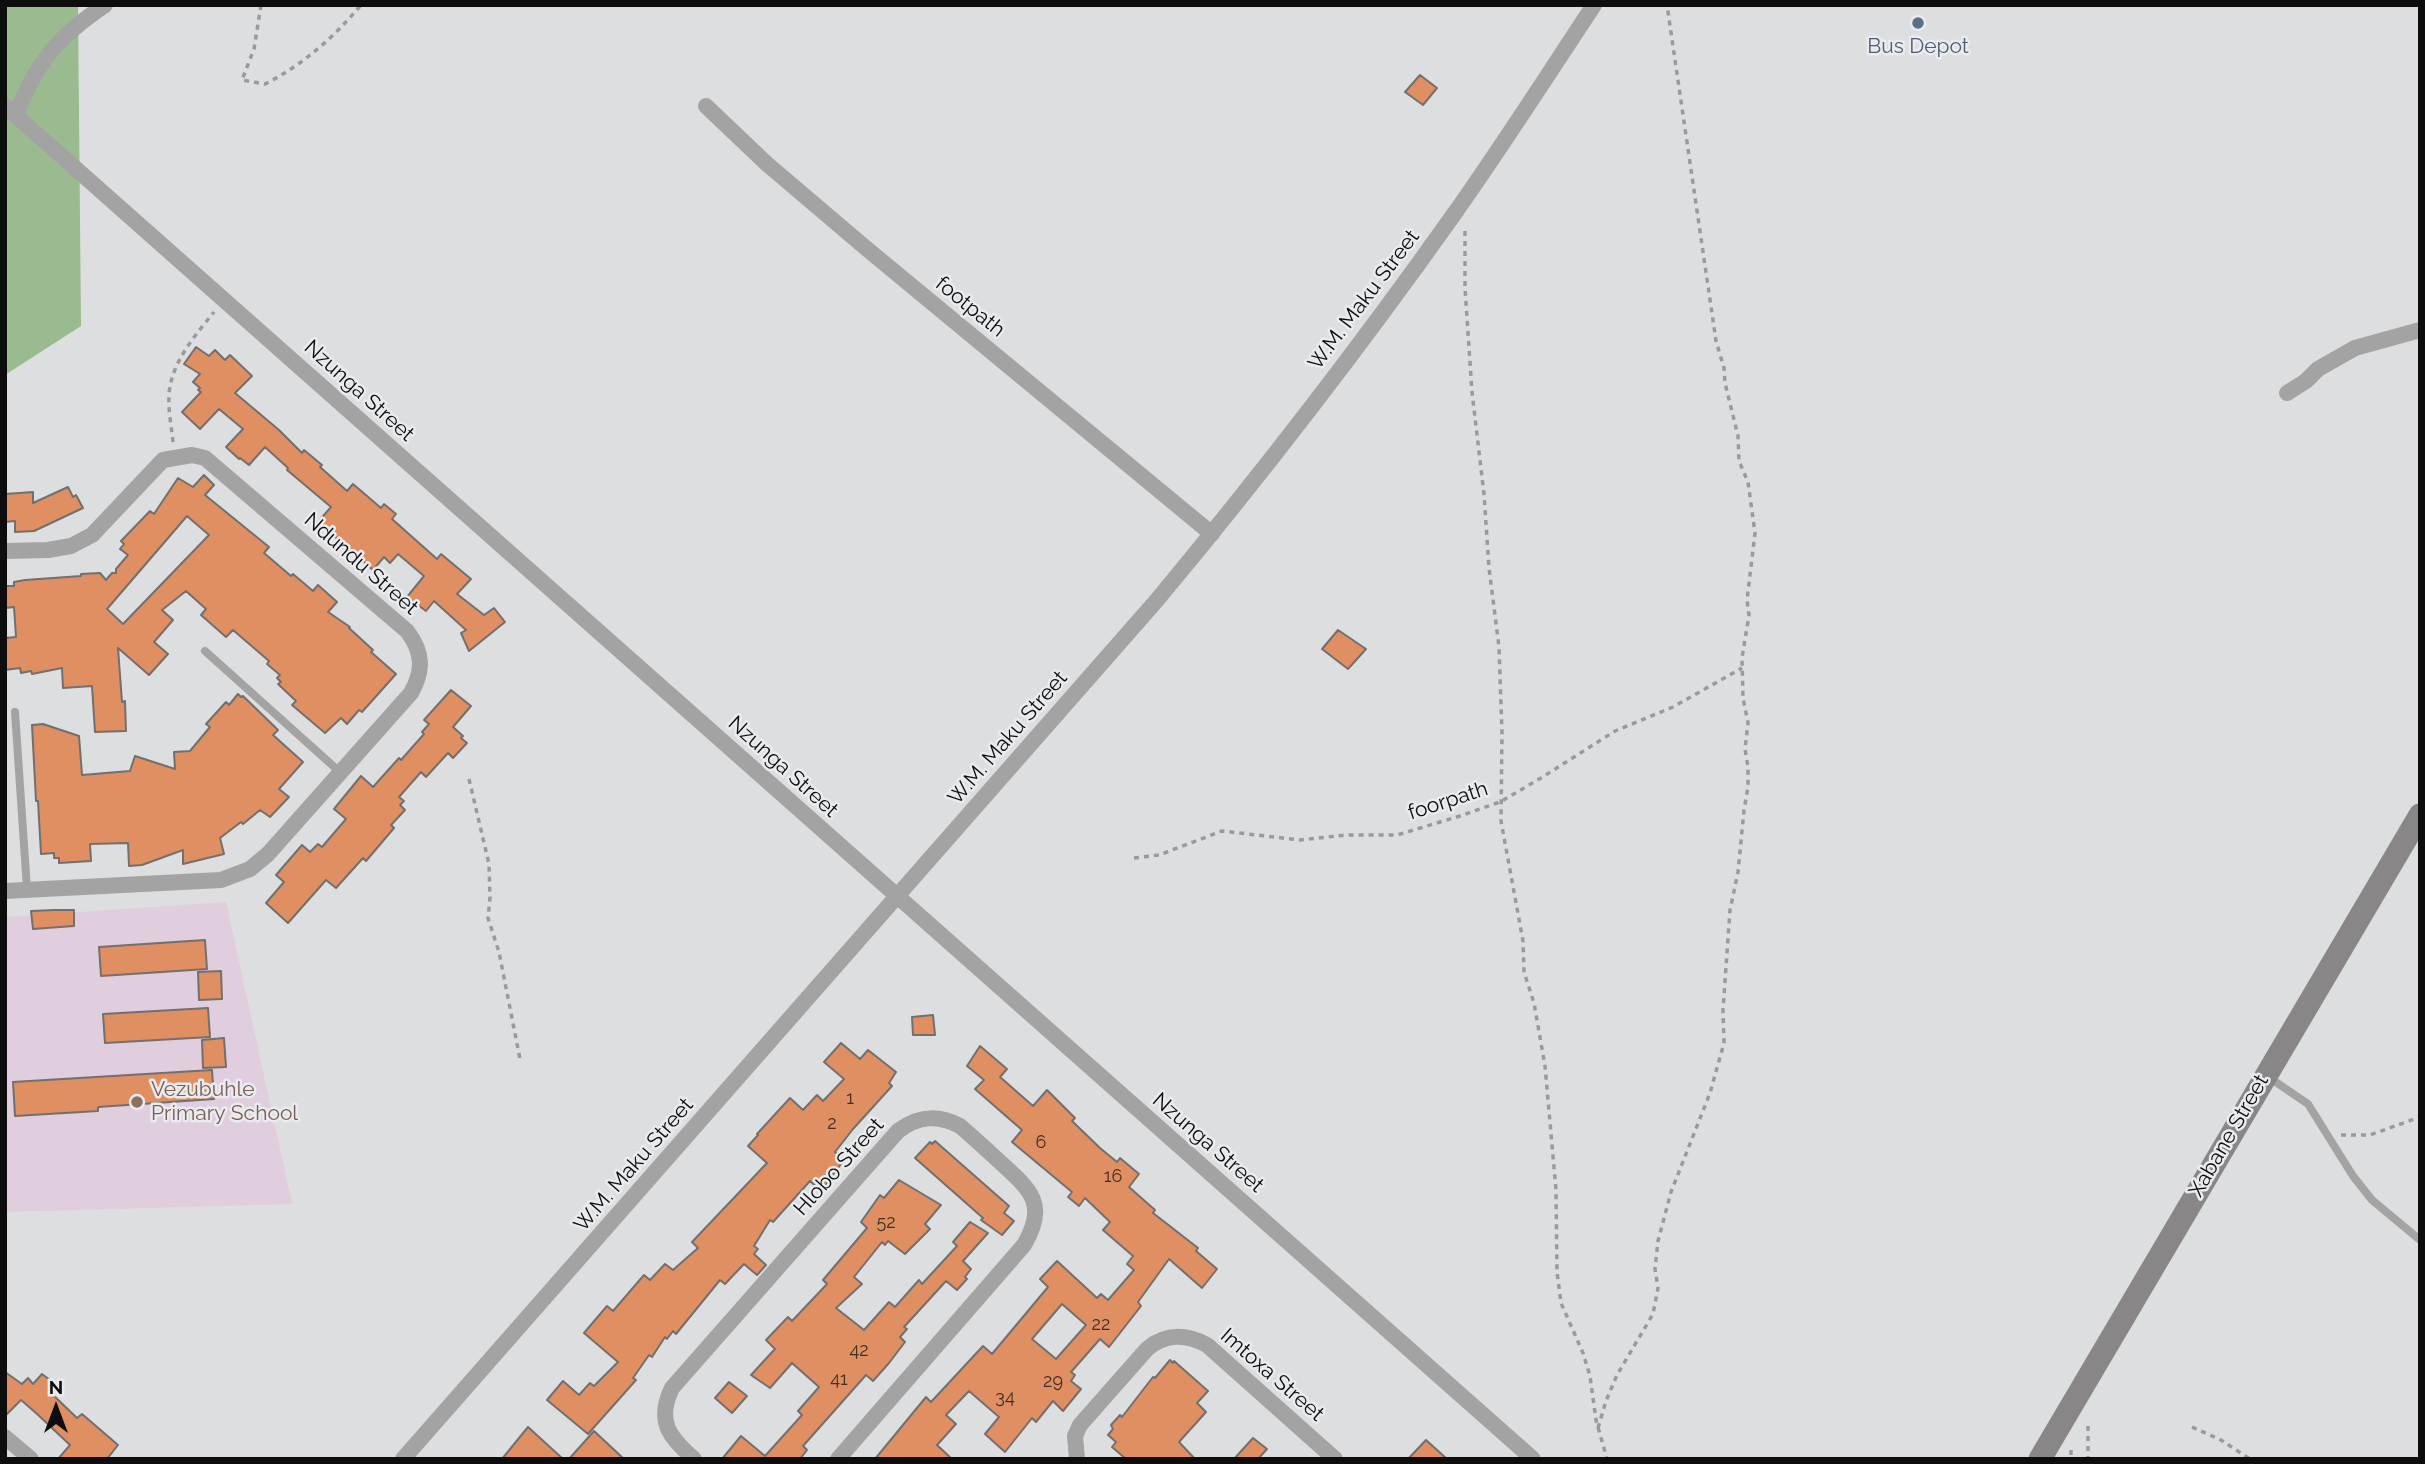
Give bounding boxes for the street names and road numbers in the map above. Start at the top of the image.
street label: W.M. Maku Street [1303,225,1425,375]
street label: footpath [930,271,1010,343]
street label: Nzunga Street [299,335,419,447]
street label: Ndundu Street [299,508,423,620]
street label: W.M. Maku Street [943,666,1073,810]
street label: Nzunga Street [723,711,843,823]
street label: foorpath [1405,776,1491,826]
street label: Xabane Street [2184,1070,2274,1202]
street label: Nzunga Street [1147,1088,1269,1198]
street label: W.M. Maku Street [569,1093,699,1237]
street label: Hlobo Street [789,1113,889,1221]
street label: Imtoxa Street [1215,1323,1329,1427]

